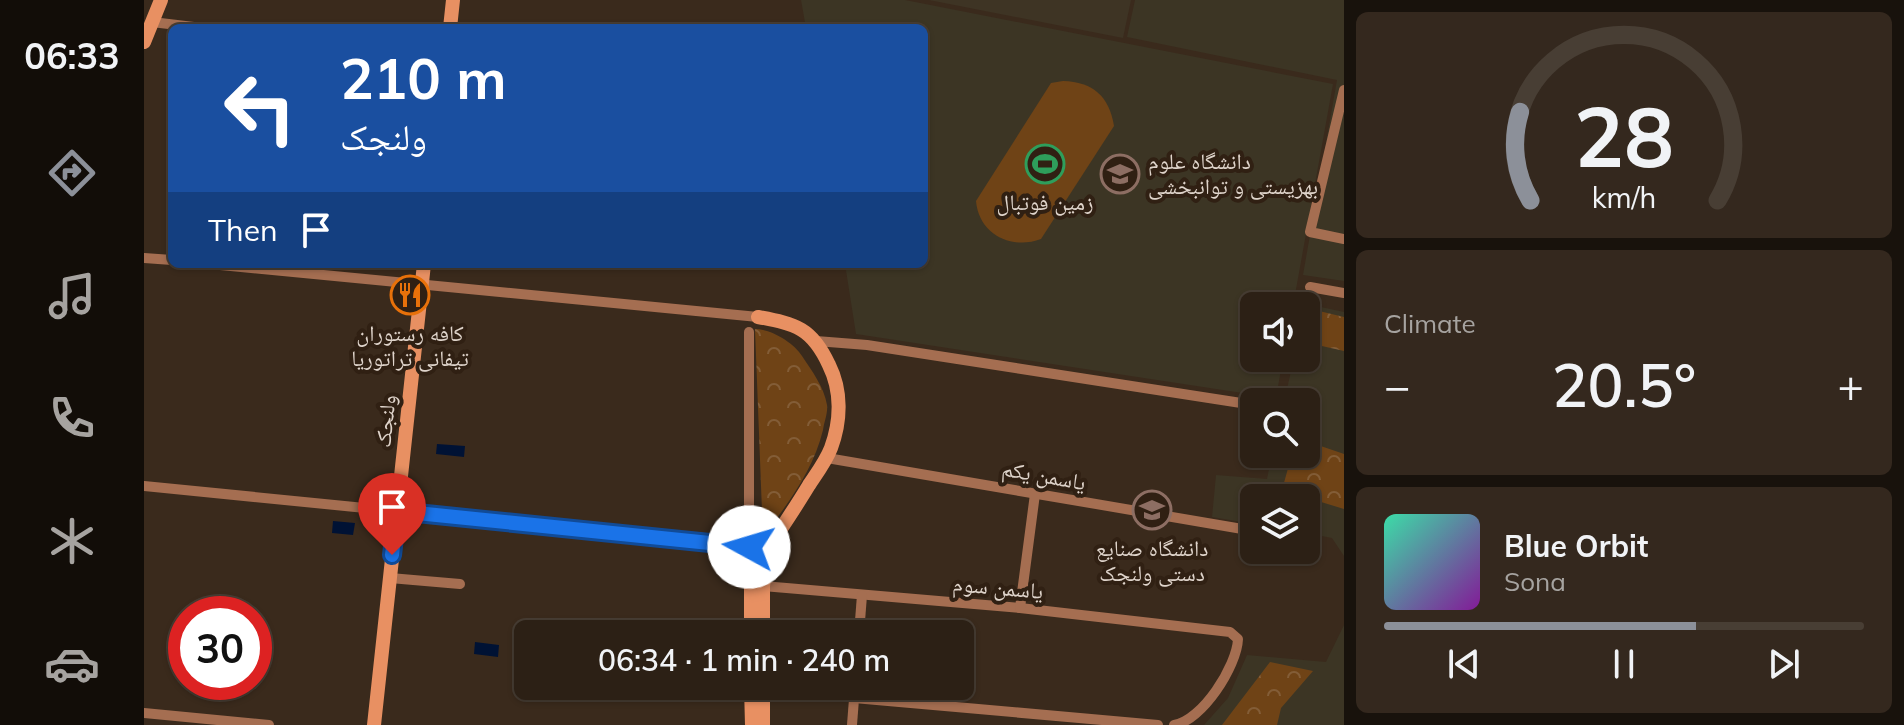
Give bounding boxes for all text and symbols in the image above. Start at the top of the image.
text: 06:33 [24,33,120,78]
text: 210 m [340,43,507,113]
icon: left [208,56,312,160]
text: 28 [1574,82,1674,187]
text: ولنجک [340,114,427,159]
sports icon: زمین فوتبال [1024,143,1066,185]
icon: directions [44,145,100,201]
place label: دانشگاه علوم بهزیستی و توانبخشی [1148,147,1318,200]
school or university icon: دانشگاه علوم بهزیستی و توانبخشی [1099,153,1141,195]
text: km/h [1592,179,1656,215]
place label: زمین فوتبال [996,188,1094,216]
icon: arrive [294,208,338,252]
text: Then [208,211,278,249]
icon: music [44,268,100,324]
restaurant icon: کافه رستوران تیفانی تراتوریا [389,274,431,316]
map controls [1240,292,1320,564]
button: sound [1240,292,1320,372]
text: Climate [1384,307,1476,340]
place label: کافه رستوران تیفانی تراتوریا [351,319,469,372]
text: 20.5° [1552,347,1696,422]
text: − [1384,358,1410,413]
text: + [1838,358,1864,413]
button: search [1240,388,1320,468]
icon: phone [44,390,100,446]
street label: ولنجک [368,393,402,449]
street label: یاسمن یکم [1000,454,1088,497]
pin [358,473,426,555]
button: layers [1240,484,1320,564]
icon: arrive [370,485,414,529]
school or university icon: دانشگاه صنایع دستى ولنجک [1131,489,1173,531]
position arrow [707,505,791,589]
icon: climate [44,513,100,569]
text: Blue Orbit [1504,527,1648,565]
place label: دانشگاه صنایع دستى ولنجک [1096,534,1208,587]
text: Sona [1504,565,1566,598]
street label: یاسمن سوم [951,569,1045,606]
speed limit sign: 30 [168,596,272,700]
icon: car [44,636,100,692]
text: 06:34 · 1 min · 240 m [598,641,890,679]
icon: previous [1442,642,1486,686]
icon: pause [1602,642,1646,686]
icon: next [1762,642,1806,686]

